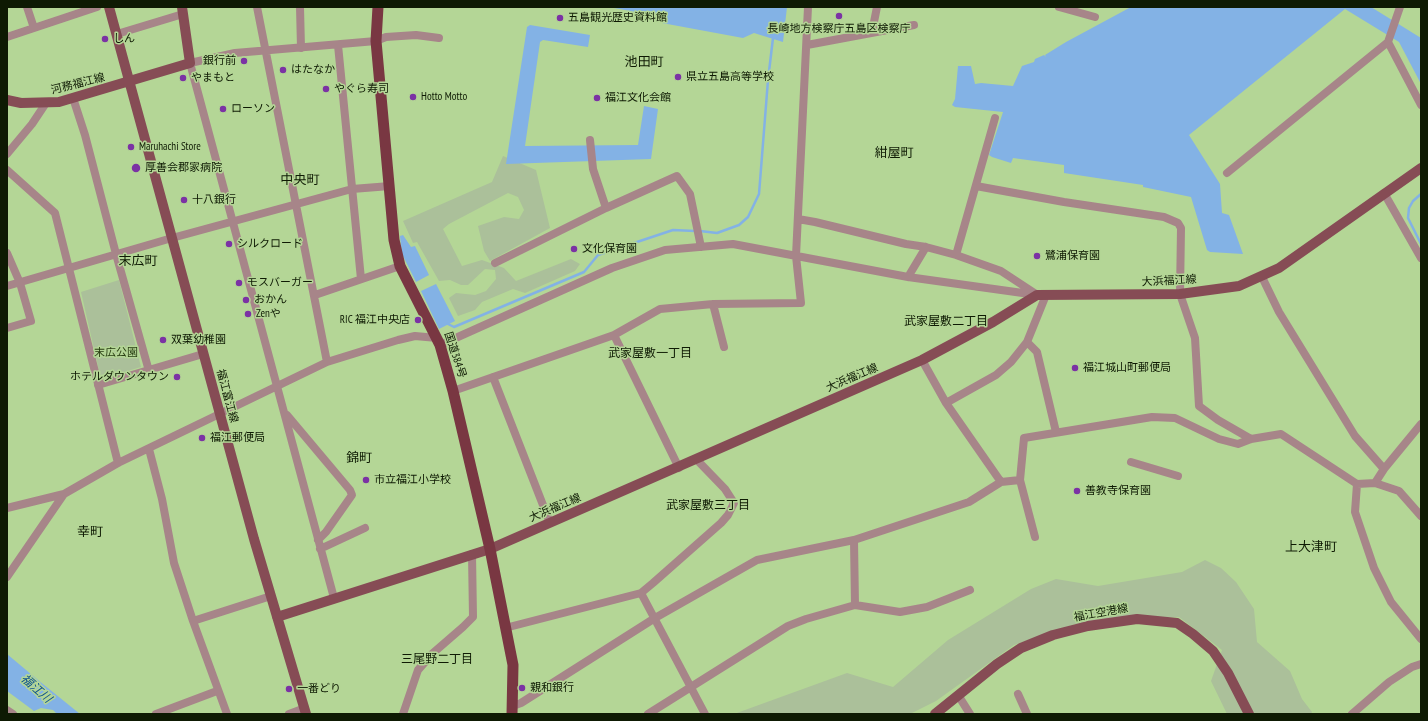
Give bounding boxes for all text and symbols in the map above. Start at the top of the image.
place label: 五島観光歴史資料館 [568,11,667,25]
marker: 長崎地方検察庁五島区検察庁 [834,11,844,21]
marker: 五島観光歴史資料館 [555,13,565,23]
place label: 長崎地方検察庁五島区検察庁 [768,22,910,36]
place label: しん [113,32,135,46]
marker: しん [100,34,110,44]
place label: 銀行前 [203,54,236,68]
district label: 池田町 [625,54,663,70]
marker: 銀行前 [239,56,249,66]
place label: はたなか [291,63,335,77]
marker: はたなか [278,65,288,75]
place label: 県立五島高等学校 [686,70,774,84]
street label: 河務福江線 [50,71,106,97]
place label: やまもと [191,71,235,85]
marker: 県立五島高等学校 [673,72,683,82]
marker: やまもと [178,73,188,83]
place label: やぐら寿司 [334,82,389,96]
marker: やぐら寿司 [321,84,331,94]
place label: Hotto Motto [421,90,467,104]
place label: 福江文化会館 [605,91,671,105]
marker: Hotto Motto [408,92,418,102]
marker: 福江文化会館 [592,93,602,103]
place label: ローソン [231,102,275,116]
marker: ローソン [218,104,228,114]
place label: Maruhachi Store [139,140,201,154]
marker: Maruhachi Store [126,142,136,152]
district label: 紺屋町 [875,145,913,161]
place label: 厚善会郡家病院 [145,161,222,175]
marker: 厚善会郡家病院 [130,162,142,174]
district label: 中央町 [281,172,319,188]
place label: 十八銀行 [192,193,236,207]
marker: 十八銀行 [179,195,189,205]
place label: シルクロード [237,237,303,251]
marker: シルクロード [224,239,234,249]
place label: 文化保育園 [582,242,637,256]
marker: 文化保育園 [569,244,579,254]
place label: 鷺浦保育園 [1045,249,1100,263]
marker: 鷺浦保育園 [1032,251,1042,261]
district label: 末広町 [119,253,157,269]
street label: 大浜福江線 [1141,273,1197,289]
place label: モスバーガー [247,276,313,290]
marker: モスバーガー [234,278,244,288]
place label: おかん [254,293,287,307]
marker: おかん [241,295,251,305]
place label: Zenや [256,307,281,321]
marker: Zenや [243,309,253,319]
place label: RIC 福江中央店 [340,313,410,327]
marker: RIC 福江中央店 [413,315,423,325]
district label: 武家屋敷二丁目 [904,315,988,329]
street label: 国道384号 [441,330,469,380]
place label: 双葉幼稚園 [171,333,226,347]
marker: 双葉幼稚園 [158,335,168,345]
park label: 末広公園 [94,346,138,360]
district label: 武家屋敷一丁目 [608,347,692,361]
street label: 大浜福江線 [824,361,880,395]
place label: 福江城山町郵便局 [1083,361,1171,375]
marker: 福江城山町郵便局 [1070,363,1080,373]
street label: 福江富江線 [214,368,240,424]
place label: ホテルダウンタウン [70,370,169,384]
marker: ホテルダウンタウン [172,372,182,382]
place label: 福江郵便局 [210,431,265,445]
marker: 福江郵便局 [197,433,207,443]
district label: 錦町 [346,450,372,466]
place label: 市立福江小学校 [374,473,451,487]
marker: 市立福江小学校 [361,475,371,485]
place label: 善教寺保育園 [1085,484,1151,498]
marker: 善教寺保育園 [1072,486,1082,496]
street label: 大浜福江線 [527,491,583,525]
district label: 武家屋敷三丁目 [666,499,750,513]
district label: 幸町 [77,524,103,540]
district label: 上大津町 [1285,539,1337,555]
street label: 福江空港線 [1073,602,1129,624]
district label: 三尾野二丁目 [401,653,473,667]
water label: 福江川 [18,672,54,706]
place label: 親和銀行 [530,681,574,695]
place label: 一番どり [297,682,341,696]
marker: 親和銀行 [517,683,527,693]
marker: 一番どり [284,684,294,694]

